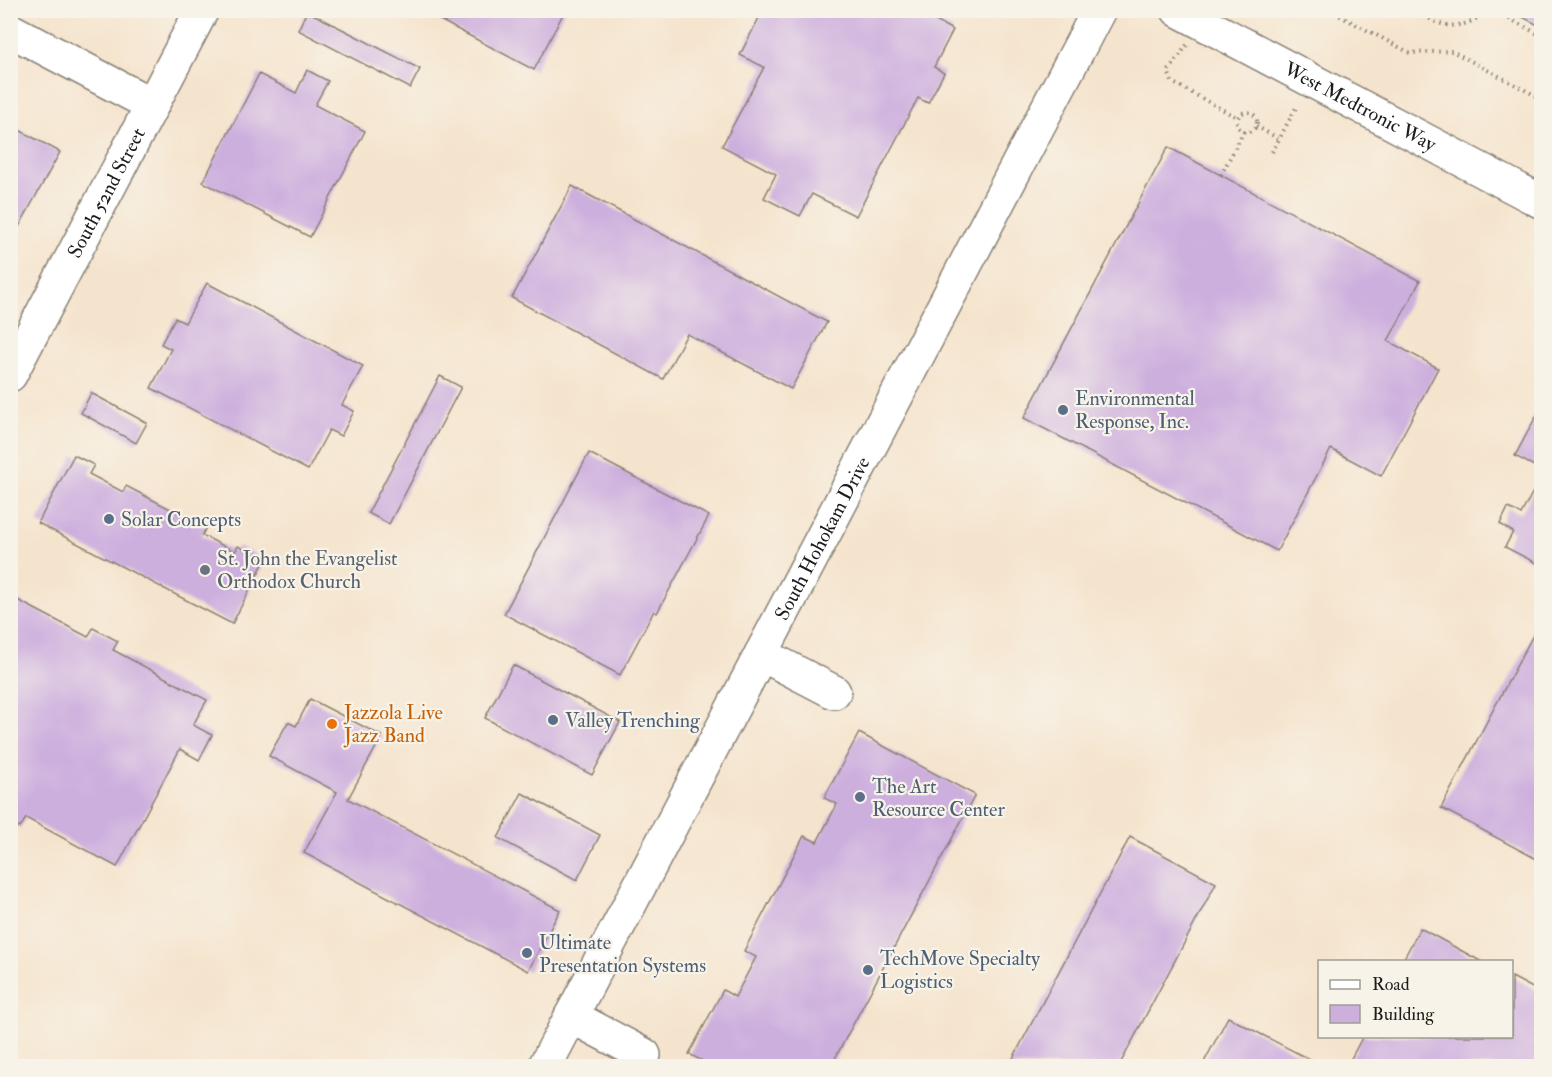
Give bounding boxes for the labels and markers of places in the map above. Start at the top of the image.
place label: Environmental Response, Inc. [1075,386,1195,435]
marker: Environmental Response, Inc. [1056,403,1070,417]
place label: Solar Concepts [121,507,241,533]
marker: Solar Concepts [102,512,116,526]
place label: St. John the Evangelist Orthodox Church [217,546,398,594]
marker: St. John the Evangelist Orthodox Church [198,563,212,577]
place label: Jazzola Live Jazz Band [343,700,443,748]
place label: Valley Trenching [565,708,701,733]
marker: Valley Trenching [546,713,560,727]
marker: Jazzola Live Jazz Band [325,717,339,731]
place label: The Art Resource Center [872,774,1005,822]
marker: The Art Resource Center [853,790,867,804]
place label: Ultimate Presentation Systems [539,930,706,978]
marker: Ultimate Presentation Systems [520,946,534,960]
place label: TechMove Specialty Logistics [880,946,1041,994]
marker: TechMove Specialty Logistics [861,963,875,977]

